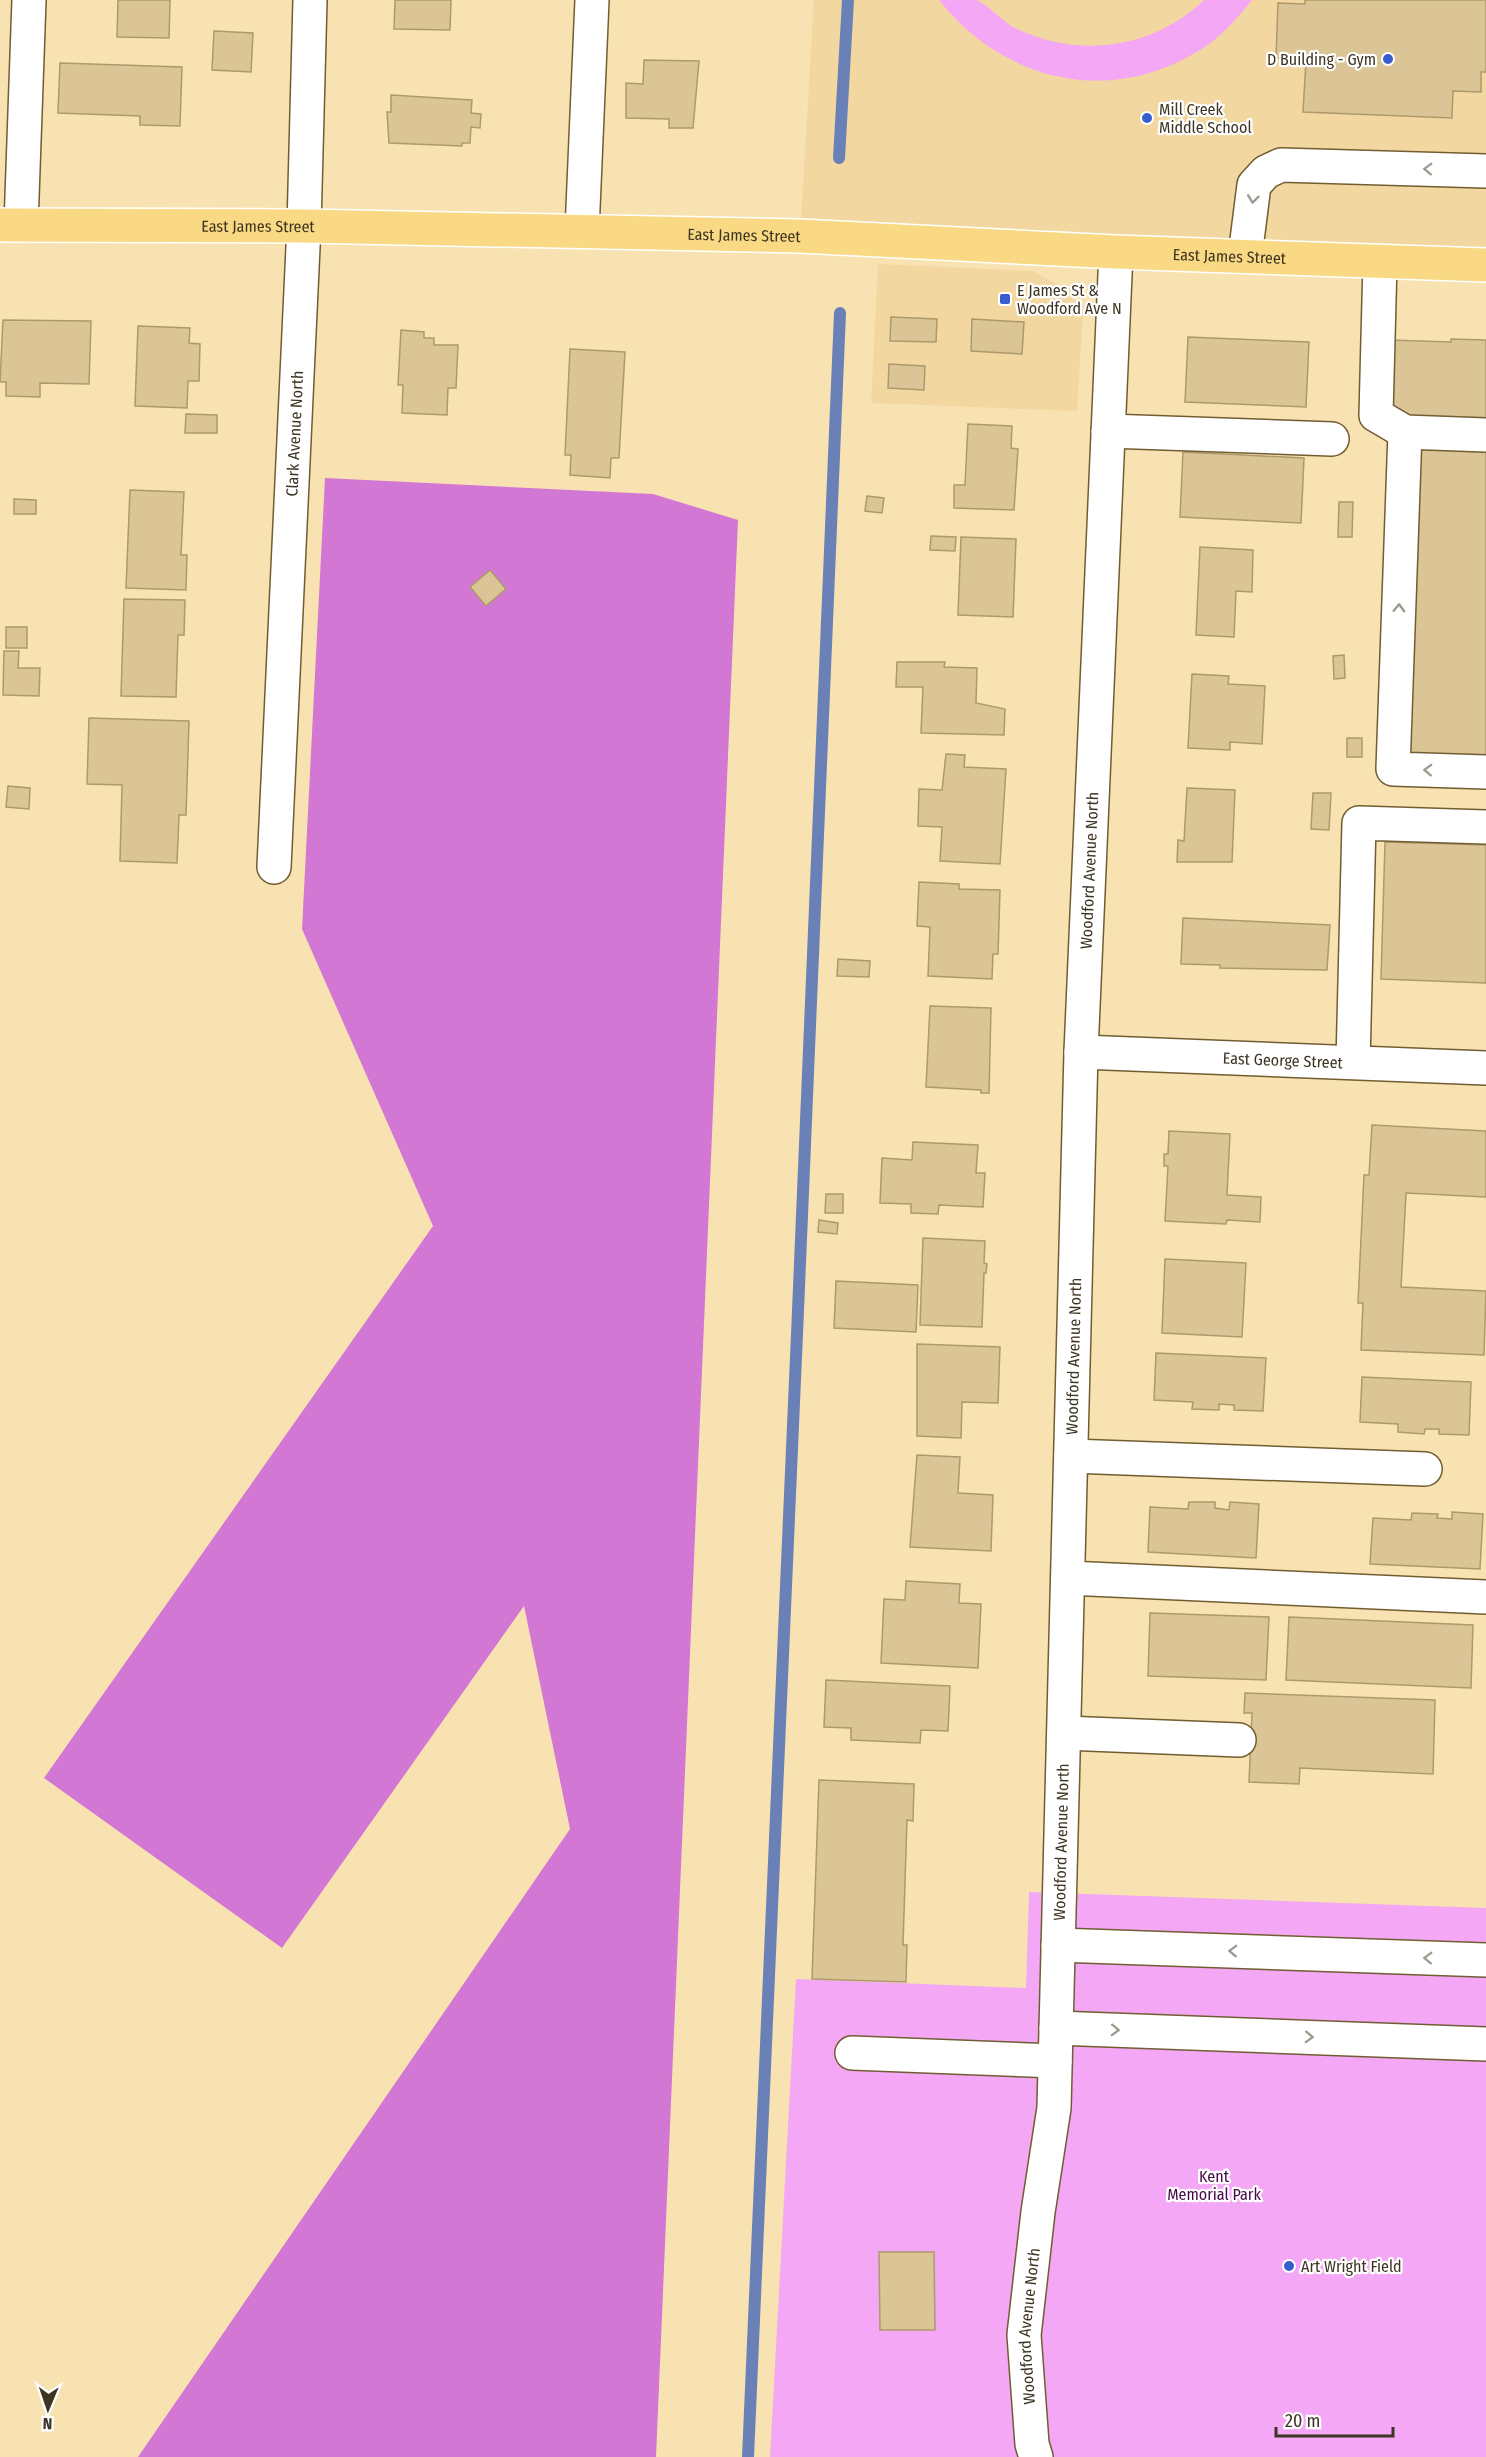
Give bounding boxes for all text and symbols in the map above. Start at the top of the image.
place label: D Building - Gym [1267,50,1376,69]
marker: D Building - Gym [1381,52,1395,66]
place label: Mill Creek Middle School [1159,100,1252,137]
marker: Mill Creek Middle School [1140,111,1154,125]
one-way arrow [1423,163,1432,176]
one-way arrow [1247,194,1259,204]
street label: East James Street [201,217,316,236]
street label: East James Street [687,225,801,246]
street label: East James Street [1172,245,1287,268]
place label: E James St & Woodford Ave N [1017,281,1122,318]
marker: E James St & Woodford Ave N [998,292,1012,306]
street label: Clark Avenue North [282,370,307,497]
one-way arrow [1392,604,1405,613]
one-way arrow [1423,763,1432,776]
street label: Woodford Avenue North [1077,792,1102,949]
street label: East George Street [1222,1049,1344,1072]
street label: Woodford Avenue North [1062,1277,1085,1435]
street label: Woodford Avenue North [1050,1763,1073,1921]
one-way arrow [1228,1945,1237,1958]
one-way arrow [1423,1952,1432,1964]
one-way arrow [1110,2024,1119,2037]
one-way arrow [1305,2031,1314,2044]
park label: Kent Memorial Park [1167,2167,1261,2204]
street label: Woodford Avenue North [1015,2247,1044,2405]
place label: Art Wright Field [1301,2257,1402,2276]
marker: Art Wright Field [1282,2259,1296,2273]
north arrow [18,2379,78,2439]
scale bar [1276,2400,1393,2438]
text: 20 m [1285,2410,1320,2432]
text: N [42,2414,53,2433]

